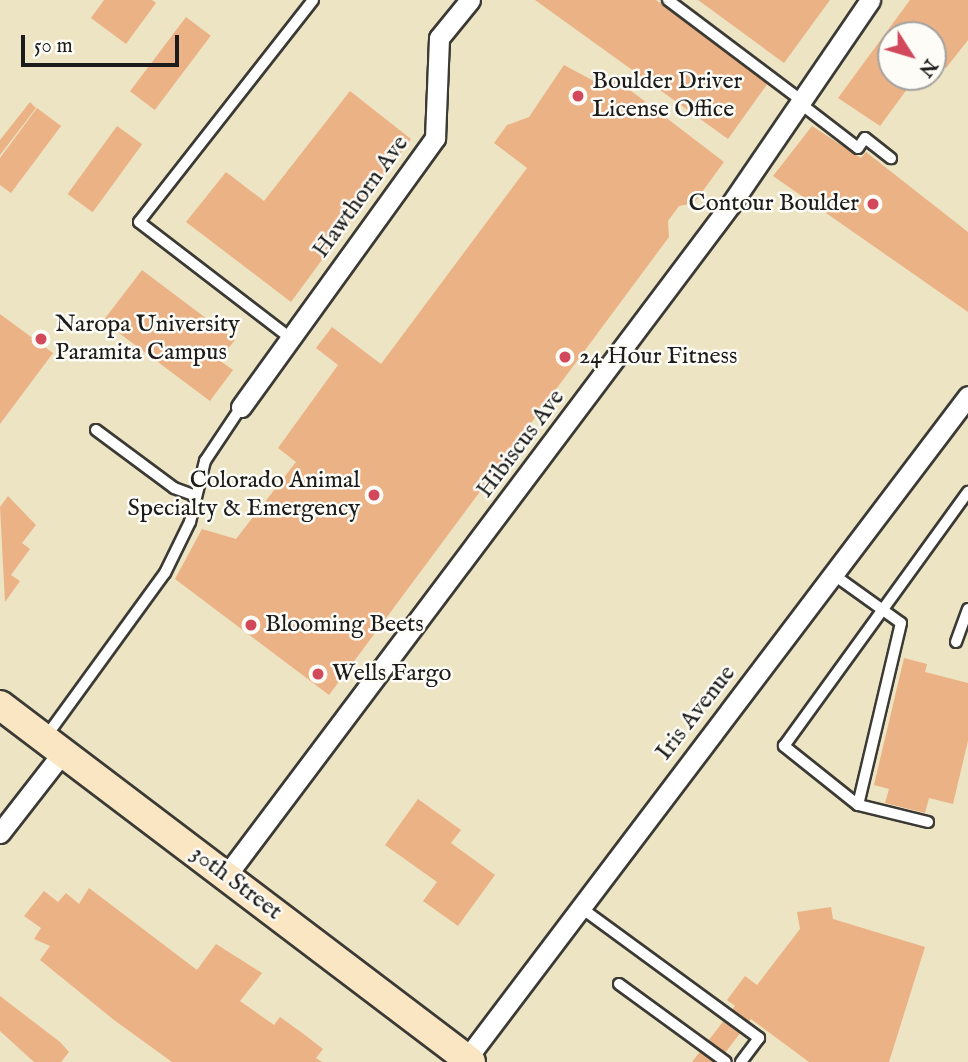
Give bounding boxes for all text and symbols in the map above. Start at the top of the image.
scale bar [24,21,182,65]
north arrow [877,21,947,91]
text: 50 m [34,33,73,60]
text: N [913,54,942,81]
place label: Boulder Driver License Office [592,68,742,124]
marker: Boulder Driver License Office [570,88,586,104]
street label: Hawthorn Ave [307,130,415,264]
place label: Contour Boulder [688,190,859,218]
marker: Contour Boulder [865,196,881,212]
place label: Naropa University Paramita Campus [55,311,240,367]
marker: Naropa University Paramita Campus [33,331,49,347]
place label: 24 Hour Fitness [579,343,737,371]
marker: 24 Hour Fitness [557,349,573,365]
street label: Hibiscus Ave [471,384,571,504]
place label: Colorado Animal Specialty & Emergency [128,467,360,523]
marker: Colorado Animal Specialty & Emergency [366,487,382,503]
place label: Blooming Beets [265,611,424,639]
marker: Blooming Beets [243,617,259,633]
place label: Wells Fargo [332,660,451,688]
street label: Iris Avenue [650,660,742,766]
marker: Wells Fargo [310,666,326,682]
street label: 30th Street [185,839,287,927]

